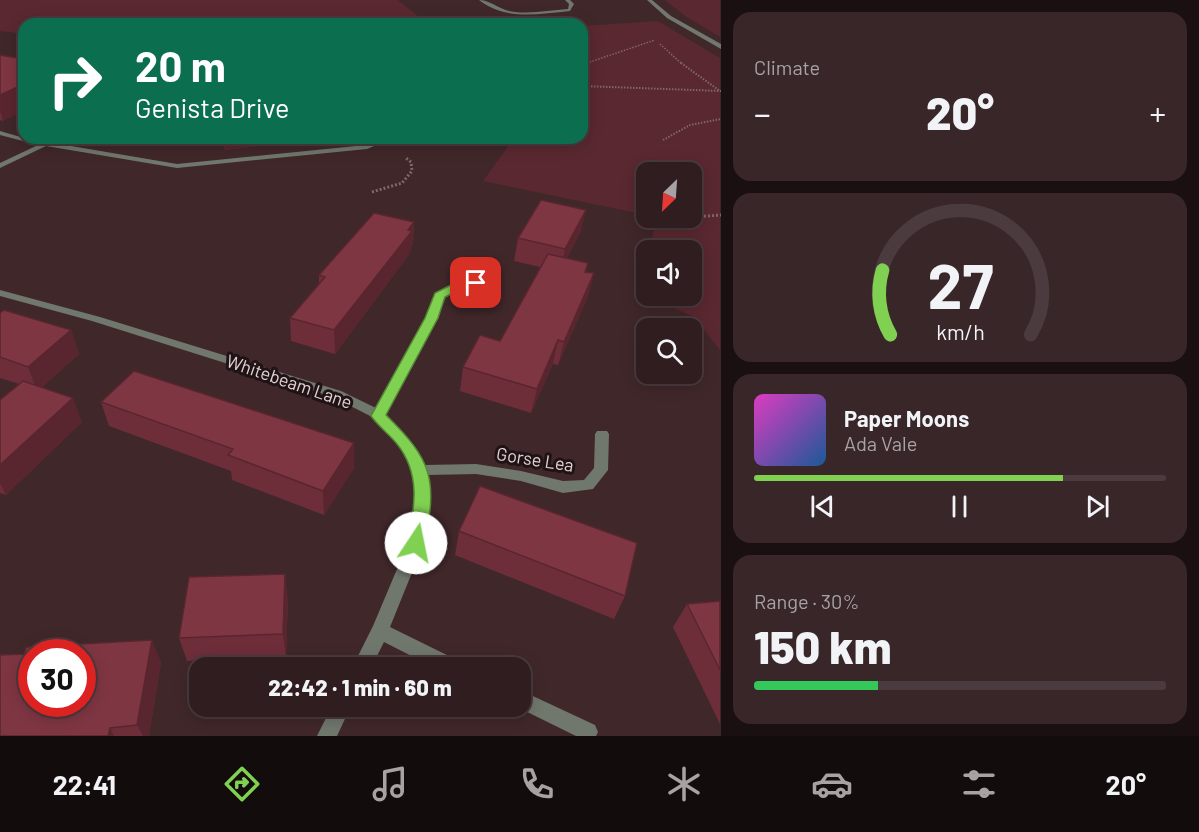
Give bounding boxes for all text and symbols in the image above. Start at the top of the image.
text: 20 m [135,40,226,90]
icon: right [36,42,114,120]
text: Climate [754,55,820,79]
text: 20° [926,85,994,139]
text: Genista Drive [135,91,290,123]
text: − [754,93,771,133]
text: + [1150,93,1166,133]
north arrow [636,162,702,228]
map controls [636,162,702,384]
button: sound [636,240,702,306]
text: 27 [927,247,993,321]
pin [450,257,501,308]
icon: arrive [459,266,492,299]
button: search [636,318,702,384]
text: km/h [936,319,984,344]
street label: Whitebeam Lane [224,349,355,413]
text: Paper Moons [844,405,969,431]
text: Ada Vale [844,431,917,455]
street label: Gorse Lea [495,442,575,476]
icon: previous [806,490,839,523]
icon: pause [943,490,976,523]
icon: next [1081,490,1114,523]
position arrow [384,511,448,575]
text: Range · 30% [754,589,859,613]
text: 150 km [754,619,892,673]
speed limit sign: 30 [18,639,96,717]
text: 22:42 · 1 min · 60 m [268,674,452,700]
icon: directions [221,763,263,805]
icon: music [369,763,411,805]
icon: phone [516,763,558,805]
icon: climate [663,763,705,805]
icon: car [811,763,853,805]
icon: filters [958,763,1000,805]
text: 22:41 [53,768,116,800]
text: 20° [1106,768,1146,800]

